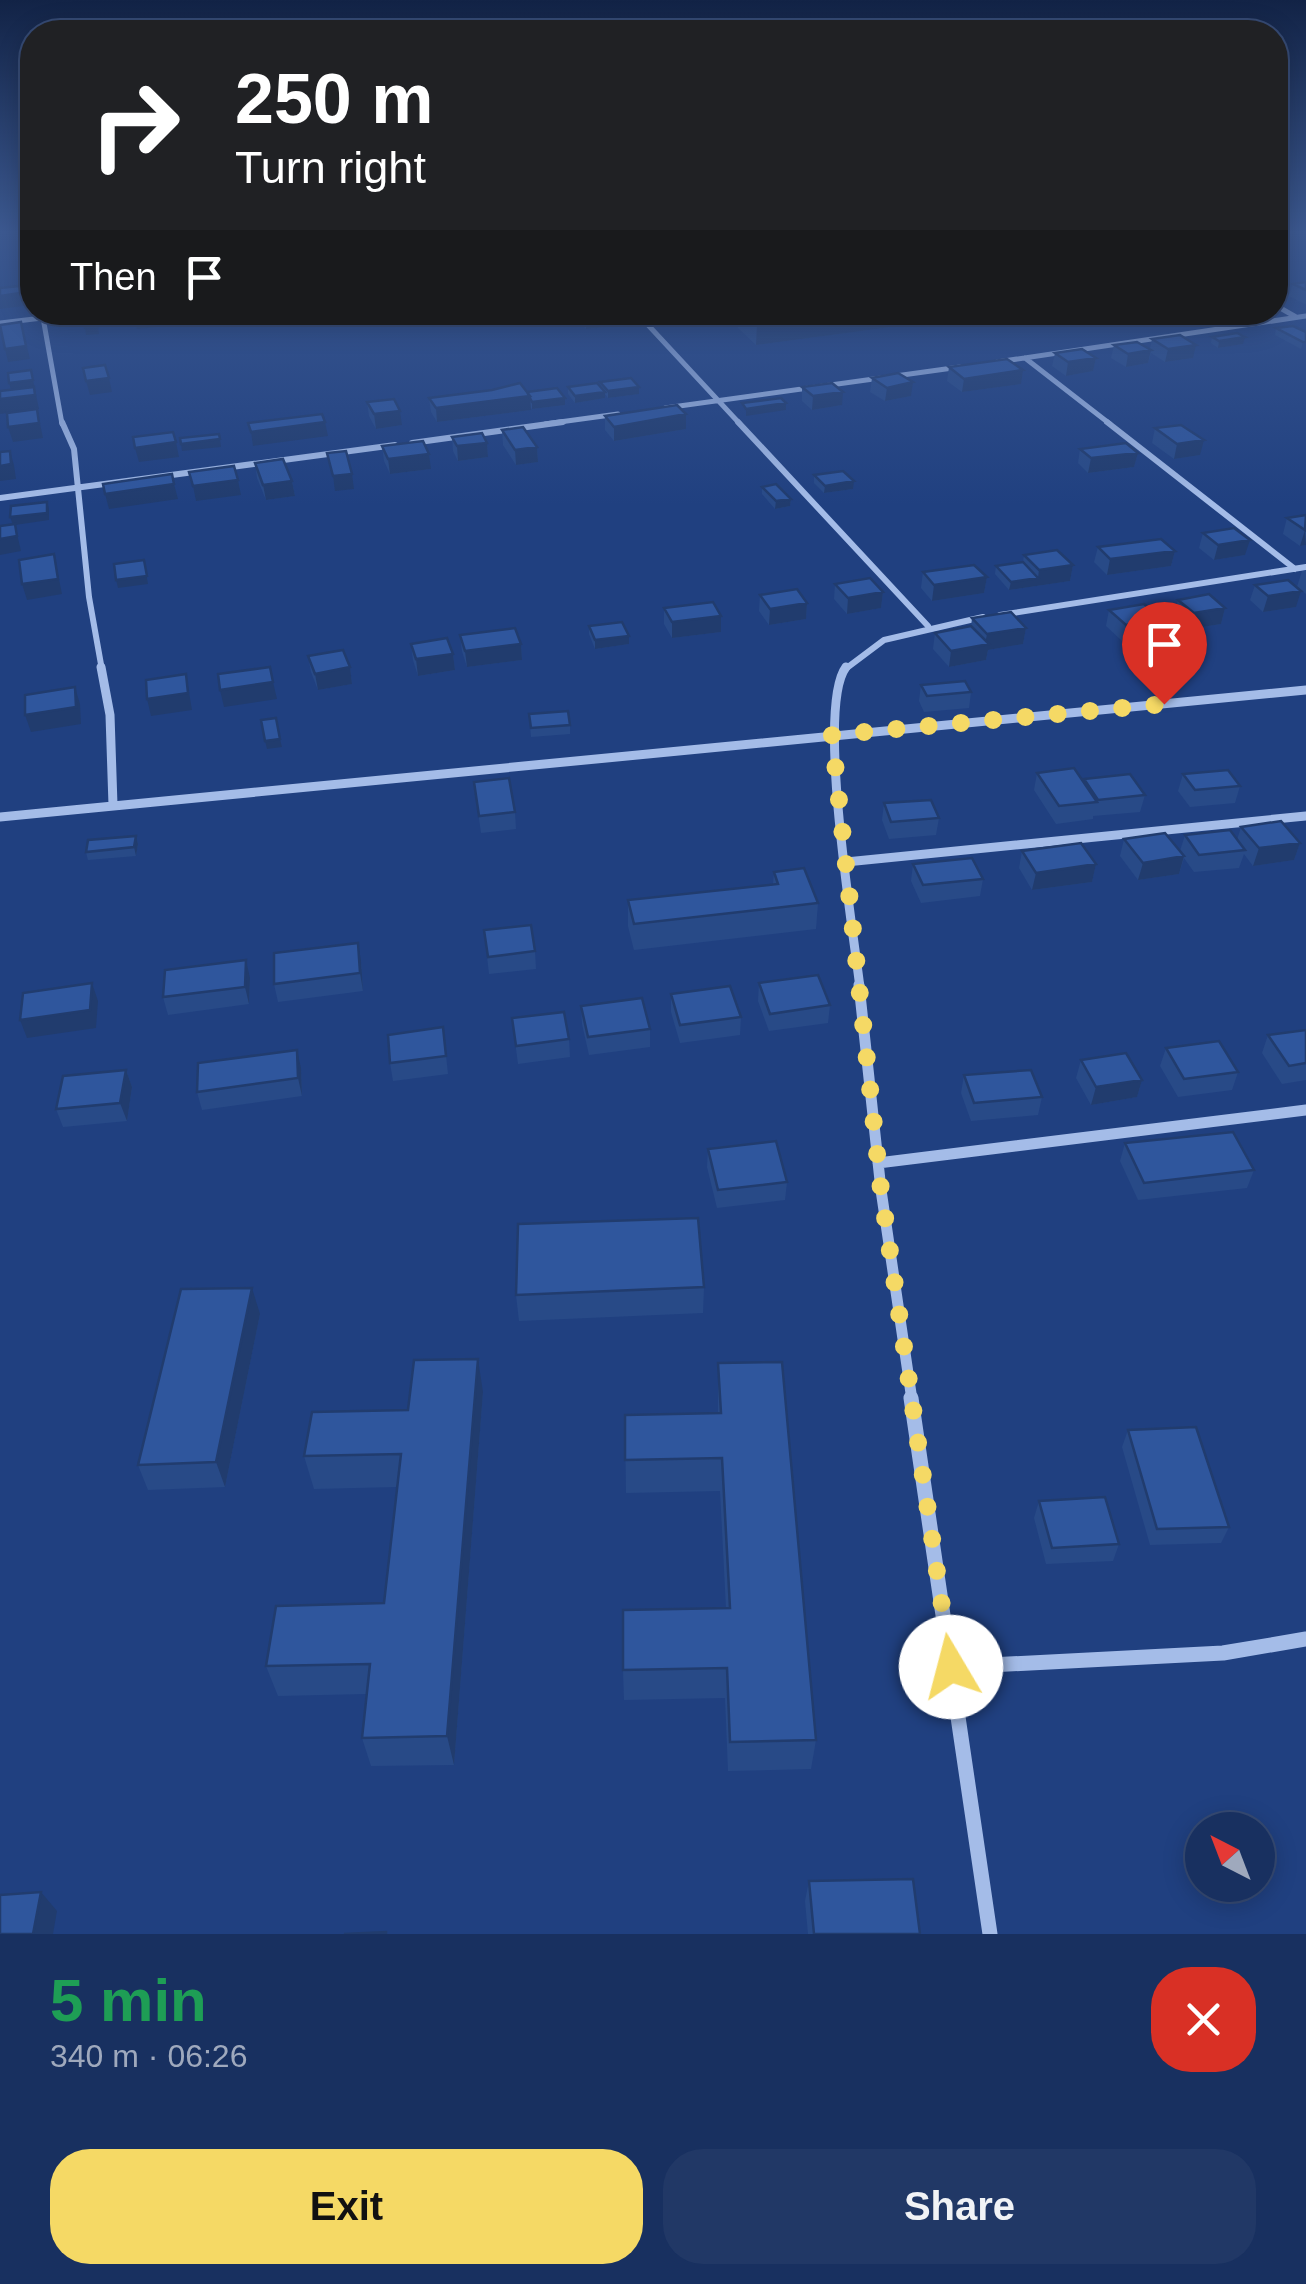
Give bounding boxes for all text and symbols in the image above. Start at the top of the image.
icon: right [70,60,200,190]
text: 250 m [235,60,433,138]
text: Turn right [235,142,426,193]
icon: arrive [177,250,232,305]
text: Then [70,256,157,298]
pin [1122,602,1207,705]
icon: arrive [1137,617,1192,672]
position arrow [899,1615,1003,1719]
north arrow [1185,1812,1275,1902]
map controls [1185,1812,1275,1902]
text: 5 min [50,1967,207,2034]
button: close [1151,1967,1256,2072]
text: 340 m · 06:26 [50,2038,247,2074]
button: Exit [50,2149,643,2264]
button: Share [663,2149,1256,2264]

